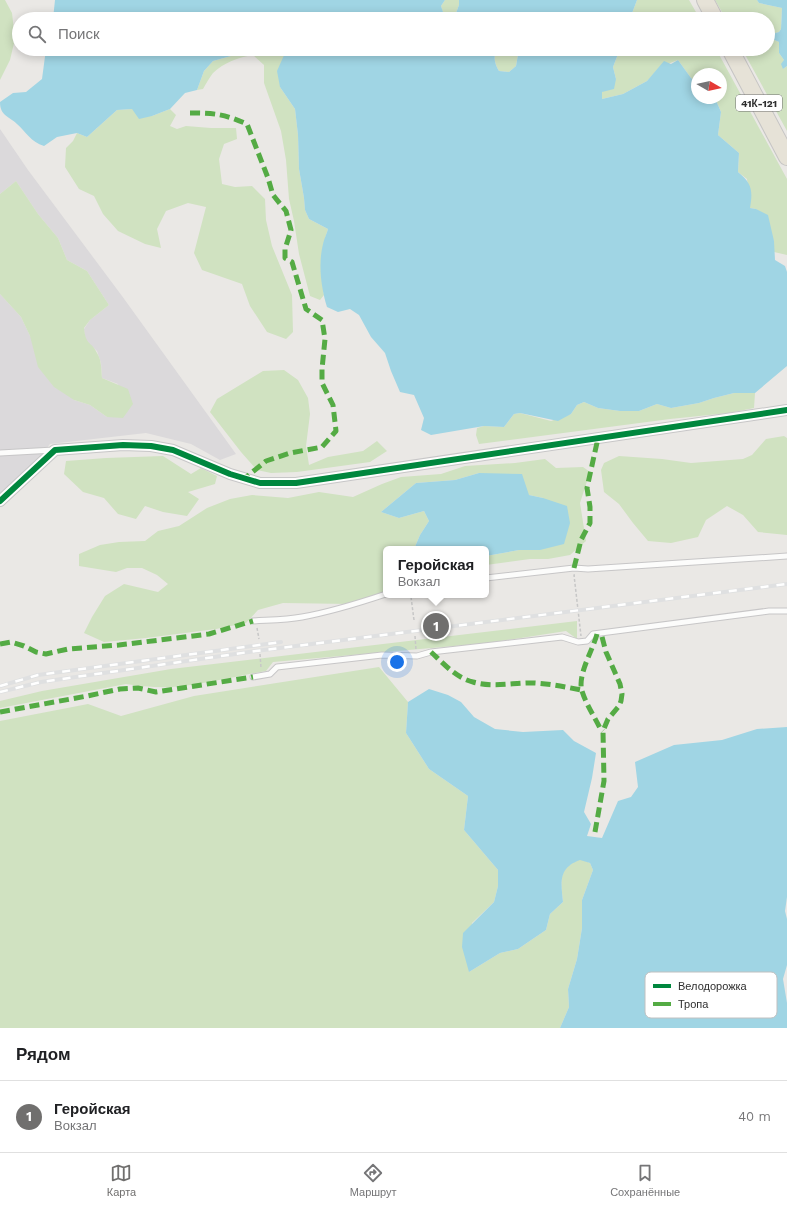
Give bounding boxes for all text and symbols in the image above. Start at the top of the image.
search box [12,12,775,56]
icon: search [26,23,48,45]
text: Поиск [58,25,100,43]
north arrow [691,68,727,104]
road number: 41К-121 [736,95,782,111]
popup [383,546,489,598]
text: Геройская [398,556,474,574]
text: Вокзал [398,574,440,589]
pin: 1 [423,611,449,641]
your location [387,652,407,672]
legend [645,972,777,1018]
text: Велодорожка [678,980,748,993]
text: Тропа [678,998,709,1011]
text: Рядом [16,1044,71,1064]
text: Геройская [54,1100,131,1118]
text: 1 [26,1109,32,1124]
text: 40 m [738,1109,771,1124]
text: Вокзал [54,1118,97,1133]
tab: Карта [107,1162,136,1199]
tab: Маршрут [350,1162,397,1199]
tab: Сохранённые [610,1162,680,1199]

